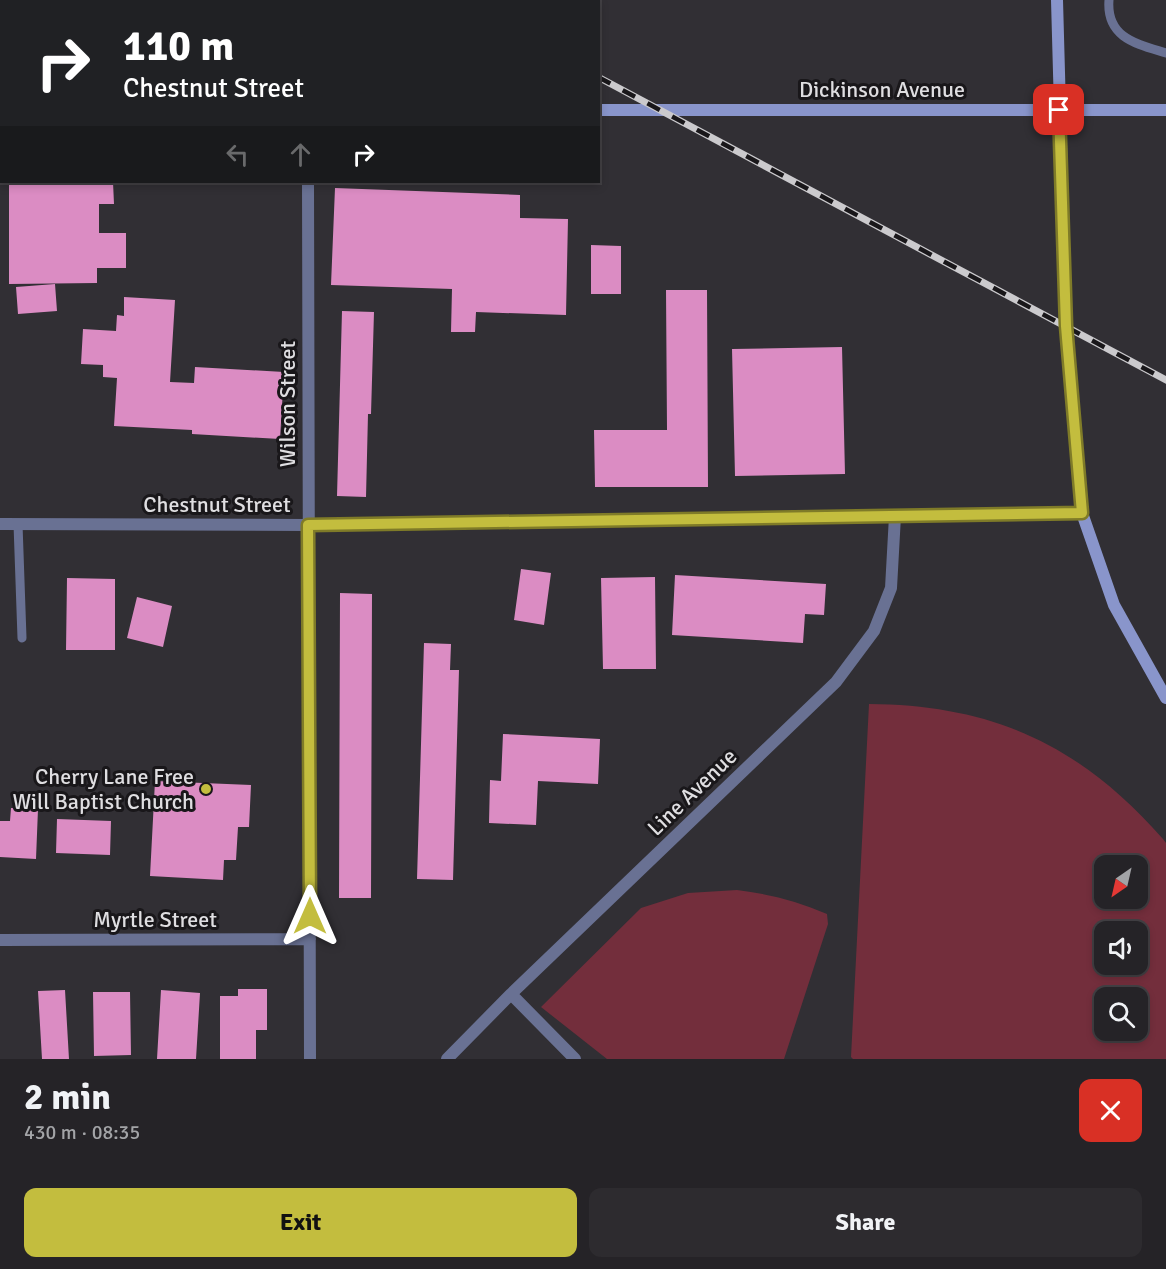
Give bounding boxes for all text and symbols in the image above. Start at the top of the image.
text: 110 m [123,21,234,72]
icon: right [24,24,102,102]
text: Chestnut Street [123,72,304,105]
street label: Dickinson Avenue [799,76,965,103]
pin [1033,84,1084,135]
icon: arrive [1042,93,1075,126]
icon: left [221,138,254,171]
icon: ahead [284,138,317,171]
icon: right [347,138,380,171]
street label: Wilson Street [274,341,301,467]
street label: Chestnut Street [143,491,291,518]
street label: Line Avenue [642,743,742,841]
place label: Cherry Lane Free Will Baptist Church [12,763,194,815]
marker: Cherry Lane Free Will Baptist Church [199,782,213,796]
north arrow [1094,855,1148,909]
map controls [1094,855,1148,1041]
position arrow [278,884,342,948]
street label: Myrtle Street [93,906,217,933]
button: sound [1094,921,1148,975]
button: search [1094,987,1148,1041]
text: 2 min [24,1075,111,1120]
button: close [1079,1079,1142,1142]
text: 430 m · 08:35 [24,1120,140,1145]
button: Exit [24,1188,577,1257]
button: Share [589,1188,1142,1257]

